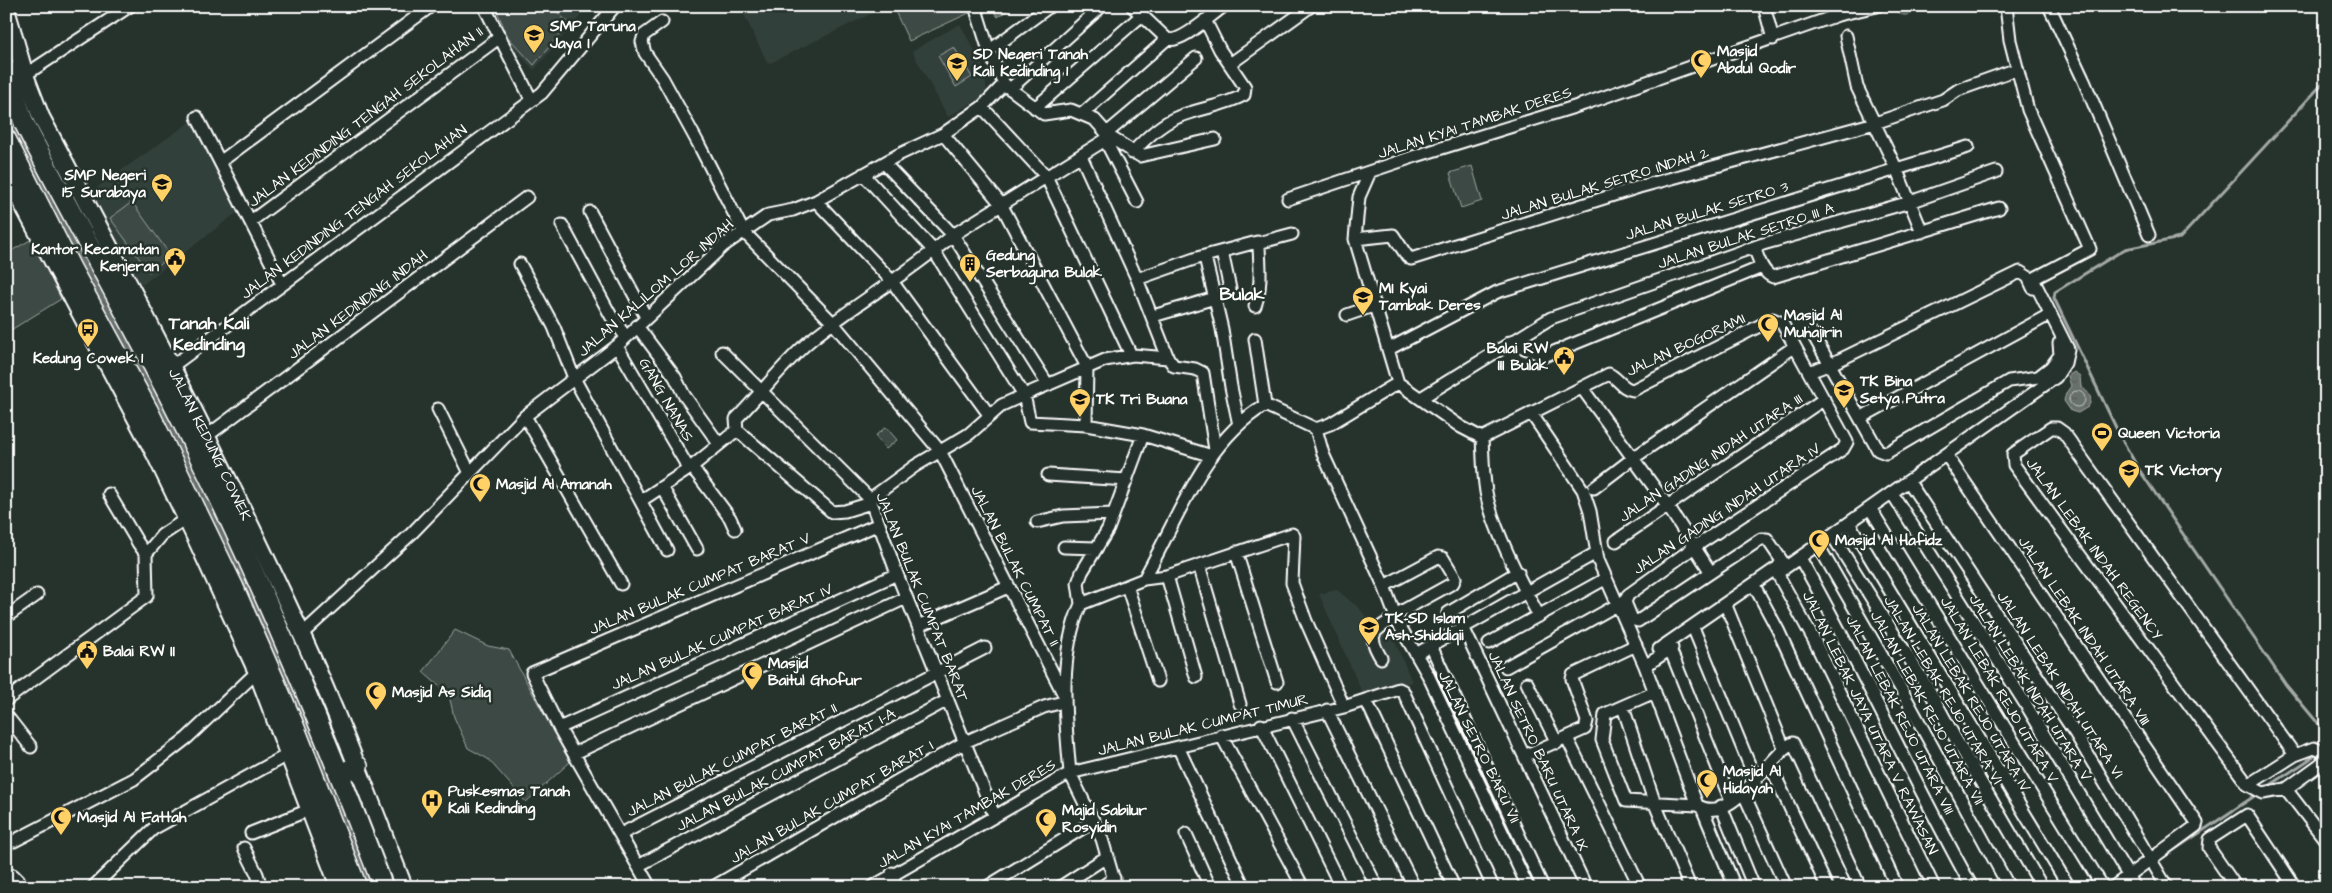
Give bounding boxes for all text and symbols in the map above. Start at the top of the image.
place label: SMP Taruna Jaya I [549,16,636,55]
street label: JALAN KEDINDING TENGAH SEKOLAHAN II [245,23,487,211]
school or university icon: SMP Taruna Jaya I [522,23,546,54]
place label: Masjid Abdul Qodir [1717,41,1797,79]
place label: SD Negeri Tanah Kali Kedinding 1 [972,44,1088,84]
mosque icon: Masjid Abdul Qodir [1689,48,1713,79]
school or university icon: SD Negeri Tanah Kali Kedinding 1 [945,51,969,82]
street label: JALAN KYAI TAMBAK DERES [1375,82,1575,164]
street label: JALAN KEDINDING TENGAH SEKOLAHAN [237,121,471,303]
street label: JALAN BULAK SETRO INDAH 2 [1498,142,1712,226]
place label: SMP Negeri 15 Surabaya [62,165,147,204]
school or university icon: SMP Negeri 15 Surabaya [150,172,174,203]
street label: JALAN BULAK SETRO 3 [1623,176,1791,246]
street label: JALAN BULAK SETRO III A [1655,197,1837,274]
street label: JALAN KALILOM LOR INDAH [573,214,739,362]
place label: Kantor Kecamatan Kenjeran [31,239,159,277]
street label: JALAN KEDINDING INDAH [284,245,432,365]
place label: Gedung Serbaguna Bulak [985,245,1103,285]
public building icon: Kantor Kecamatan Kenjeran [163,246,187,277]
building icon: Gedung Serbaguna Bulak [958,252,982,283]
place label: MI Kyai Tambak Deres [1378,278,1481,316]
district label: Bulak [1220,282,1265,307]
school or university icon: MI Kyai Tambak Deres [1351,285,1375,316]
place label: Masjid Al Muhajirin [1784,305,1843,343]
street label: JALAN BOGORAMI [1623,308,1749,382]
district label: Tanah Kali Kedinding [168,311,249,358]
mosque icon: Masjid Al Muhajirin [1756,312,1780,343]
bus stop icon: Kedung Cowek 1 [76,317,100,348]
place label: Balai RW III Bulak [1487,338,1549,376]
public building icon: Balai RW III Bulak [1552,345,1576,376]
place label: Kedung Cowek 1 [33,348,143,371]
street label: GANG NANAS [634,354,699,446]
street label: JALAN KEDUNG COWEK [163,364,257,524]
place label: TK Bina Setya Putra [1859,371,1945,410]
school or university icon: TK Bina Setya Putra [1832,378,1856,409]
school or university icon: TK Tri Buana [1068,387,1092,418]
place label: TK Tri Buana [1095,389,1188,410]
street label: JALAN GADING INDAH UTARA III [1615,389,1807,527]
sports icon: Queen Victoria [2090,421,2114,452]
place label: Queen Victoria [2118,423,2220,444]
street label: JALAN GADING INDAH UTARA IV [1629,438,1825,580]
street label: JALAN LEBAK INDAH REGENCY [2021,454,2167,644]
school or university icon: TK Victory [2117,458,2141,489]
place label: TK Victory [2144,460,2222,482]
mosque icon: Masjid Al Amanah [468,472,492,503]
place label: Masjid Al Amanah [496,474,612,495]
street label: JALAN BULAK CUMPAT II [965,482,1065,650]
street label: JALAN BULAK CUMPAT BARAT [870,490,974,705]
street label: JALAN BULAK CUMPAT BARAT V [586,528,814,640]
mosque icon: Masjid Al Hafidz [1807,528,1831,559]
place label: Masjid Al Hafidz [1835,530,1943,551]
street label: JALAN LEBAK INDAH UTARA VIII [2014,533,2154,729]
street label: JALAN BULAK CUMPAT BARAT IV [608,578,837,696]
street label: JALAN LEBAK JAYA UTARA V RAWASAN [1797,588,1943,858]
street label: JALAN LEBAK INDAH UTARA VI [1993,588,2127,782]
street label: JALAN LEBAK INDAH UTARA V [1965,591,2095,785]
street label: JALAN LEBAK REJO UTARA VI [1880,593,2006,787]
street label: JALAN LEBAK REJO UTARA V [1936,594,2062,786]
street label: JALAN LEBAK REJO UTARA IV [1906,600,2036,797]
street label: JALAN LEBAK REJO UTARA VII [1865,607,1989,809]
place label: TK-SD Islam Ash-Shiddiqii [1384,608,1465,646]
street label: JALAN LEBAK REJO UTARA VIII [1840,612,1960,818]
school or university icon: TK-SD Islam Ash-Shiddiqii [1357,615,1381,646]
public building icon: Balai RW II [75,639,99,670]
place label: Balai RW II [103,641,175,662]
street label: JALAN SETRO BARU UTARA IX [1482,648,1594,854]
place label: Masjid Baitul Ghofur [768,653,862,691]
mosque icon: Masjid Baitul Ghofur [740,660,764,691]
street label: JALAN SETRO BARU VII [1433,667,1525,827]
mosque icon: Masjid As Sidiq [364,680,388,711]
place label: Masjid As Sidiq [392,682,491,703]
street label: JALAN BULAK CUMPAT TIMUR [1096,689,1310,761]
street label: JALAN BULAK CUMPAT BARAT II [624,699,840,821]
street label: JALAN BULAK CUMPAT BARAT I-A [673,703,900,837]
street label: JALAN BULAK CUMPAT BARAT I [727,736,937,868]
street label: JALAN KYAI TAMBAK DERES [874,754,1060,874]
place label: Masjid Al Hidayah [1723,761,1782,800]
mosque icon: Masjid Al Hidayah [1695,768,1719,799]
place label: Puskesmas Tanah Kali Kedinding [448,781,571,821]
hospital icon: Puskesmas Tanah Kali Kedinding [420,788,444,819]
place label: Majid Sabilur Rosyidin [1062,800,1148,839]
mosque icon: Masjid Al Fattah [49,805,73,836]
place label: Masjid Al Fattah [77,807,187,828]
mosque icon: Majid Sabilur Rosyidin [1034,807,1058,838]

